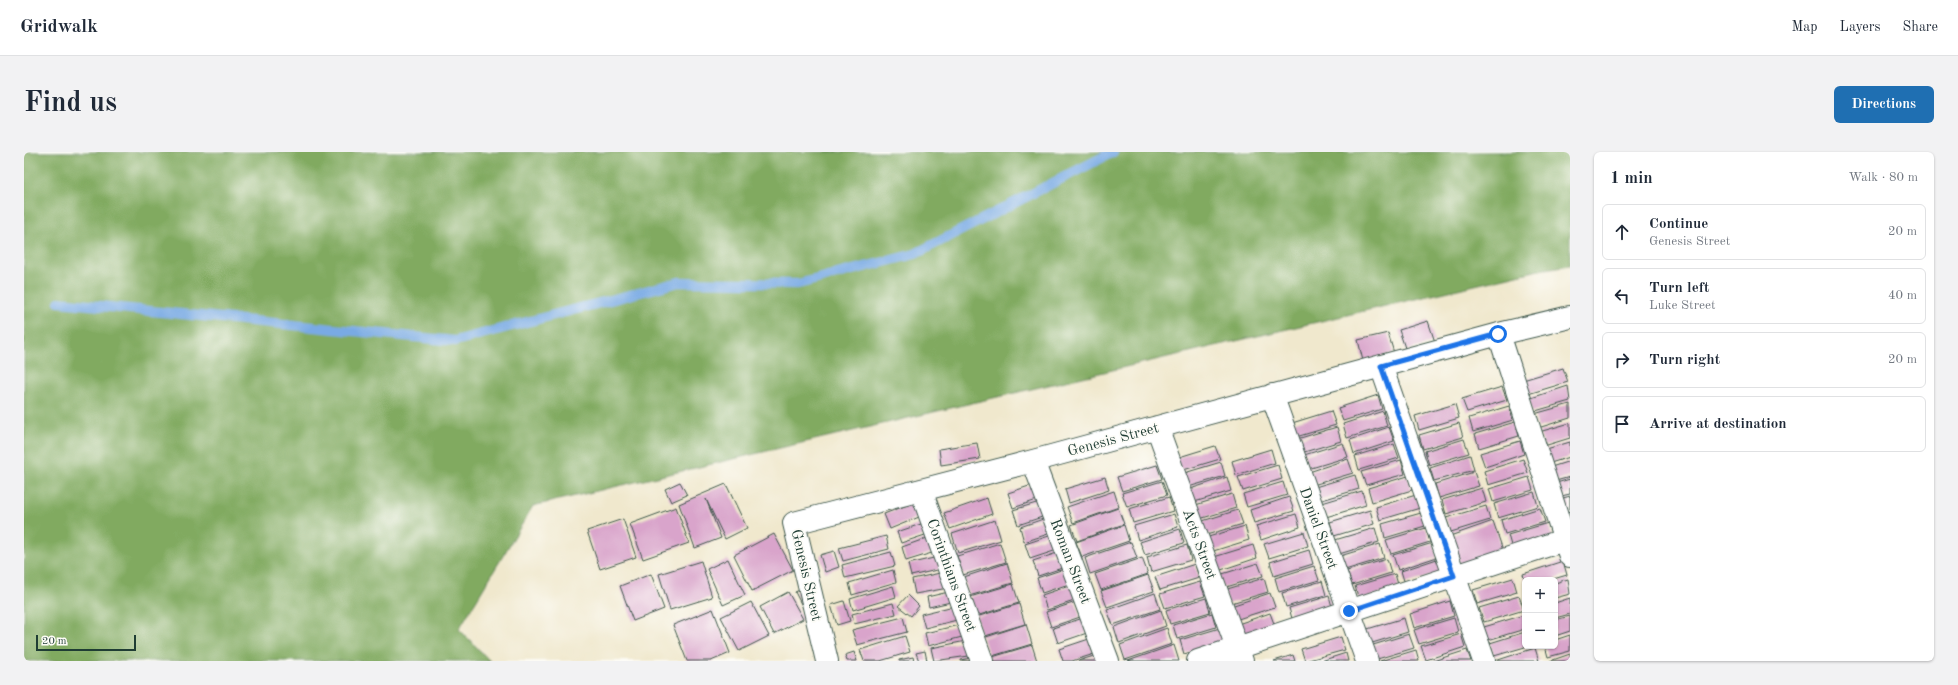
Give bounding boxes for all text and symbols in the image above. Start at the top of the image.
text: Gridwalk [20,18,98,37]
text: Map [1792,20,1818,34]
text: Layers [1840,20,1881,34]
text: Share [1903,20,1938,34]
button: Directions [1834,86,1934,123]
text: Find us [24,90,117,118]
text: 1 min [1610,170,1653,187]
text: Walk · 80 m [1849,171,1918,184]
text: Continue [1649,217,1708,232]
icon: ahead [1611,221,1633,243]
text: 20 m [1888,225,1917,238]
text: Genesis Street [1649,235,1730,248]
text: Turn left [1649,281,1709,296]
icon: left [1611,285,1633,307]
text: 40 m [1888,289,1917,302]
text: Luke Street [1649,299,1715,312]
route start [1489,325,1507,343]
icon: right [1611,349,1633,371]
text: Turn right [1649,353,1720,368]
text: 20 m [1888,353,1917,366]
icon: arrive [1611,413,1633,435]
text: Arrive at destination [1649,417,1787,432]
street label: Genesis Street [1066,421,1161,460]
street label: Daniel Street [1296,485,1339,572]
street label: Acts Street [1179,507,1218,582]
street label: Corinthians Street [923,517,978,634]
street label: Roman Street [1047,517,1093,606]
street label: Genesis Street [788,528,823,623]
map controls [1522,577,1558,649]
button: + [1522,577,1558,613]
route end [1340,602,1358,620]
button: − [1522,613,1558,649]
scale bar [36,633,136,652]
text: 20 m [42,636,67,647]

